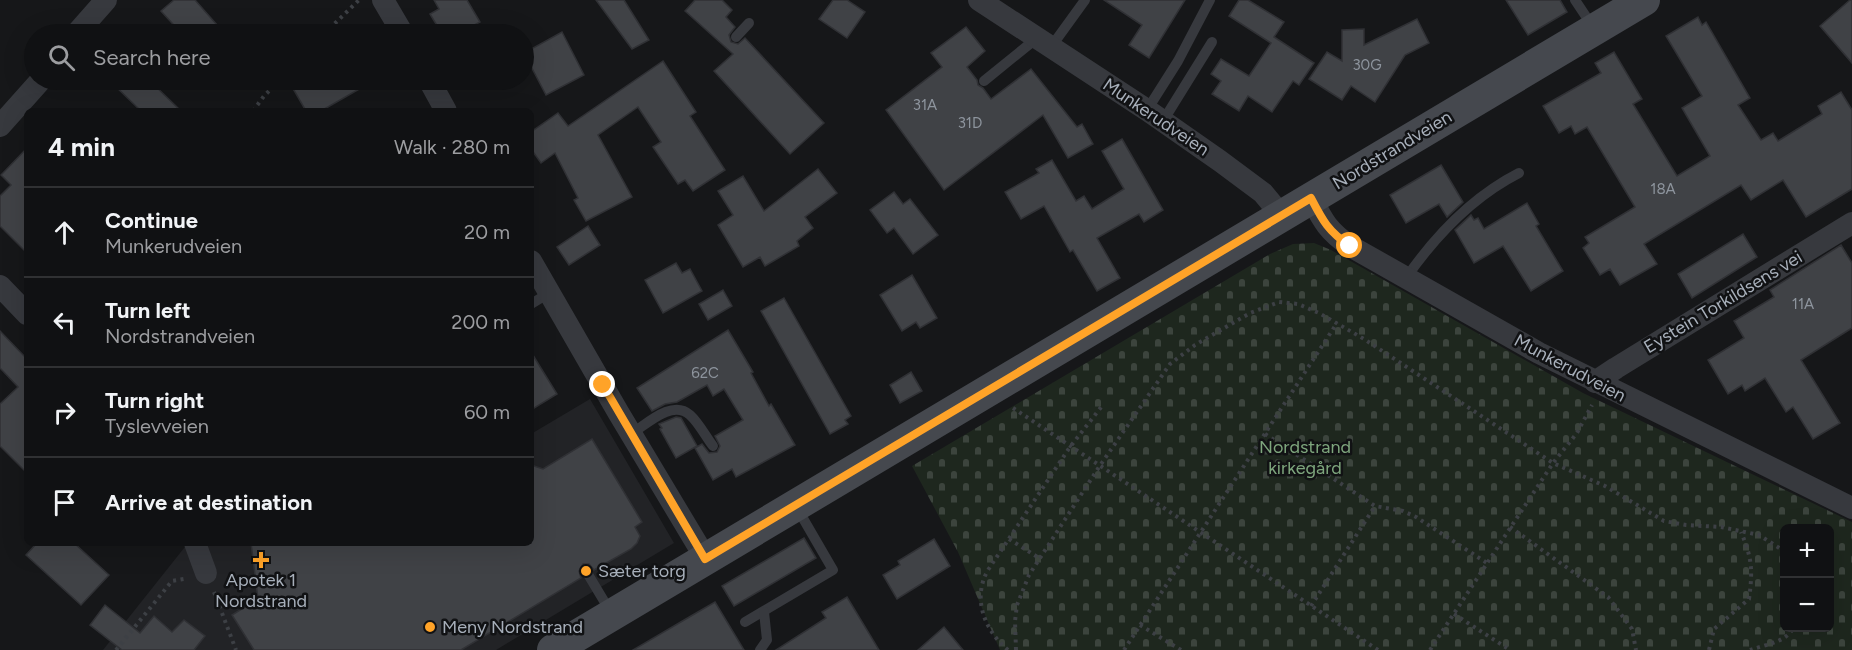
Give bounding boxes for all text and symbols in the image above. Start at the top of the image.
search box [24,24,534,90]
icon: search [45,41,78,74]
text: Search here [93,44,211,71]
house number: 30G [1352,56,1382,74]
street label: Munkerudveien [1099,73,1213,161]
house number: 31A [913,96,937,114]
street label: Nordstrandveien [1328,106,1456,194]
house number: 31D [958,114,982,132]
text: 4 min [48,131,115,163]
text: Walk · 280 m [394,135,510,159]
house number: 18A [1650,180,1676,198]
text: Continue [105,207,198,234]
icon: ahead [48,216,81,249]
text: 20 m [464,220,510,244]
route start [1336,232,1362,258]
text: Munkerudveien [105,234,242,258]
street label: Eystein Torkildsens vei [1640,246,1806,358]
house number: 11A [1792,295,1814,313]
text: Turn left [105,297,191,324]
icon: left [48,306,81,339]
text: 200 m [451,310,510,334]
text: Nordstrandveien [105,324,255,348]
street label: Munkerudveien [1510,329,1630,407]
house number: 62C [691,364,719,382]
route end [589,371,615,397]
text: Turn right [105,387,204,414]
icon: right [48,396,81,429]
text: 60 m [464,400,510,424]
text: Tyslevveien [105,414,209,438]
park label: Nordstrand kirkegård [1259,436,1351,479]
icon: arrive [48,486,81,519]
text: Arrive at destination [105,489,313,516]
map controls [1780,524,1834,632]
button: + [1780,524,1834,578]
marker: Apotek 1 Nordstrand [254,553,268,567]
place label: Sæter torg [598,560,686,582]
marker: Sæter torg [579,564,593,578]
place label: Apotek 1 Nordstrand [215,569,307,612]
button: − [1780,578,1834,632]
place label: Meny Nordstrand [442,616,583,638]
marker: Meny Nordstrand [423,620,437,634]

